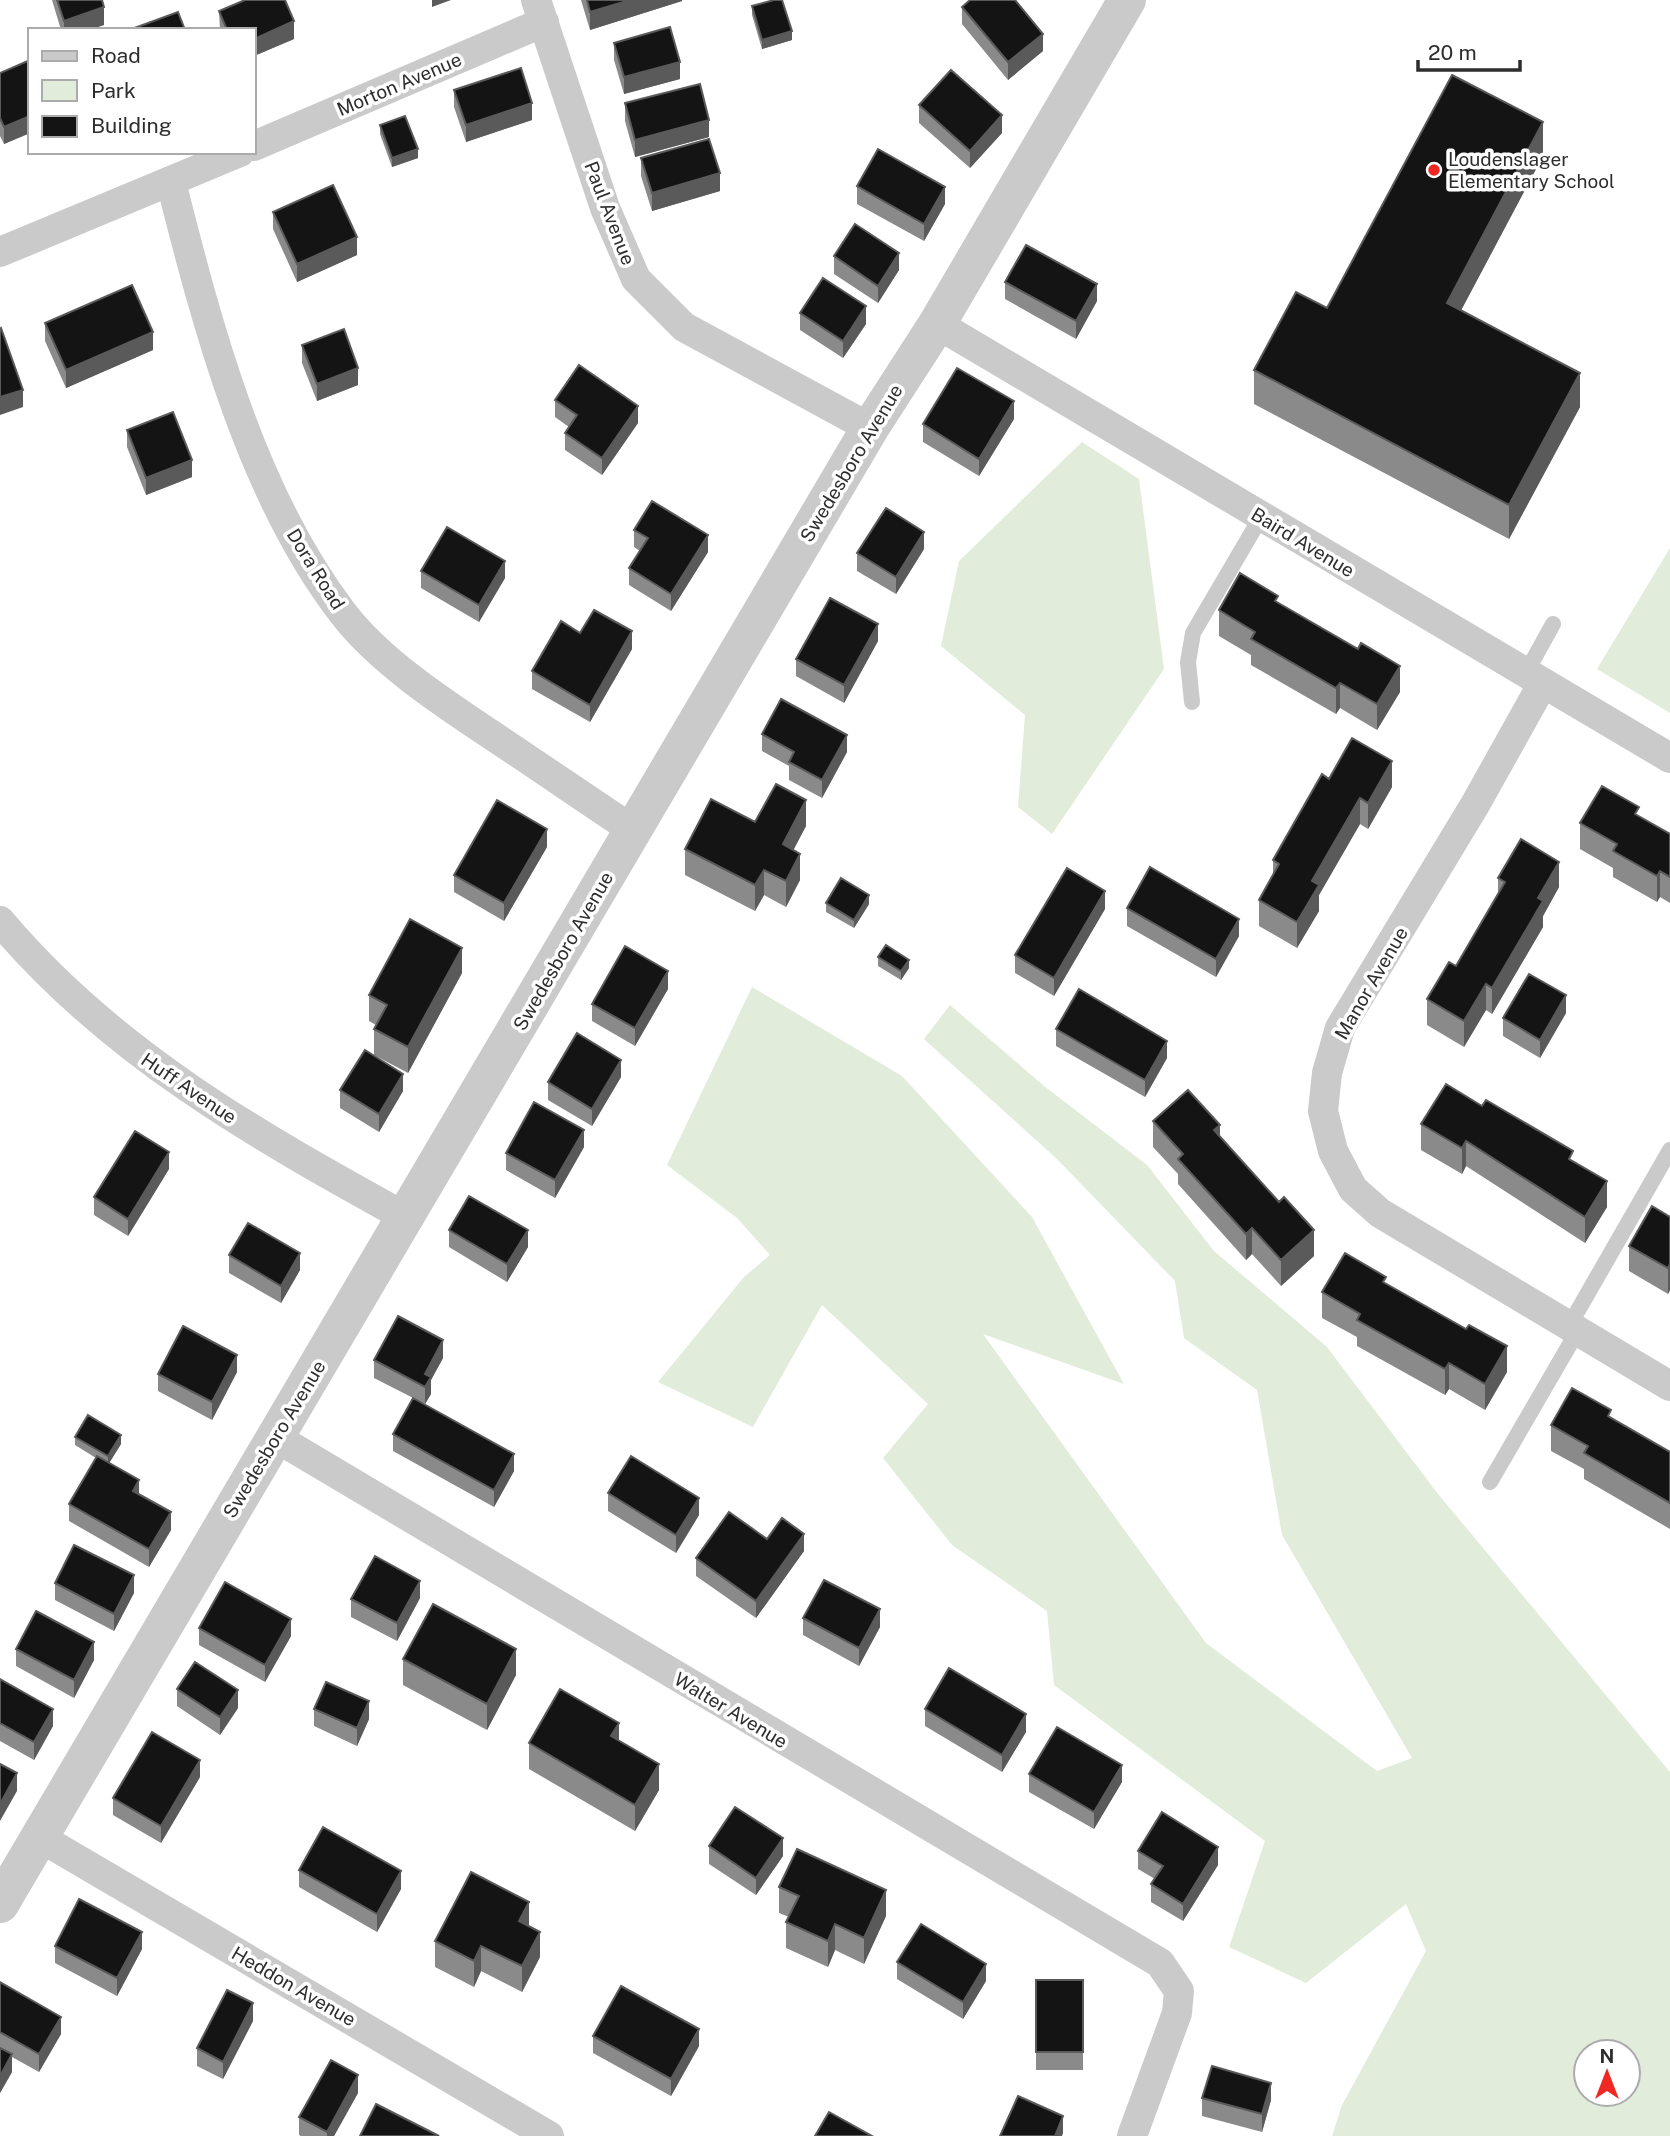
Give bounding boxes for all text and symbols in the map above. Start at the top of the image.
legend [28,28,256,154]
scale bar [1418,28,1520,72]
text: 20 m [1428,40,1477,65]
text: Road [91,43,141,68]
street label: Morton Avenue [333,48,465,120]
text: Park [91,78,136,103]
text: Building [91,113,172,138]
place label: Loudenslager Elementary School [1448,148,1615,192]
street label: Paul Avenue [580,158,640,268]
marker: Loudenslager Elementary School [1426,162,1442,178]
street label: Swedesboro Avenue [795,380,907,546]
street label: Baird Avenue [1247,503,1359,581]
street label: Dora Road [283,525,349,613]
street label: Swedesboro Avenue [509,868,617,1034]
street label: Manor Avenue [1330,923,1412,1043]
street label: Huff Avenue [137,1048,241,1128]
street label: Swedesboro Avenue [218,1356,330,1522]
street label: Walter Avenue [670,1668,792,1752]
street label: Heddon Avenue [228,1942,360,2030]
north arrow [1572,2038,1642,2108]
text: N [1600,2045,1614,2067]

